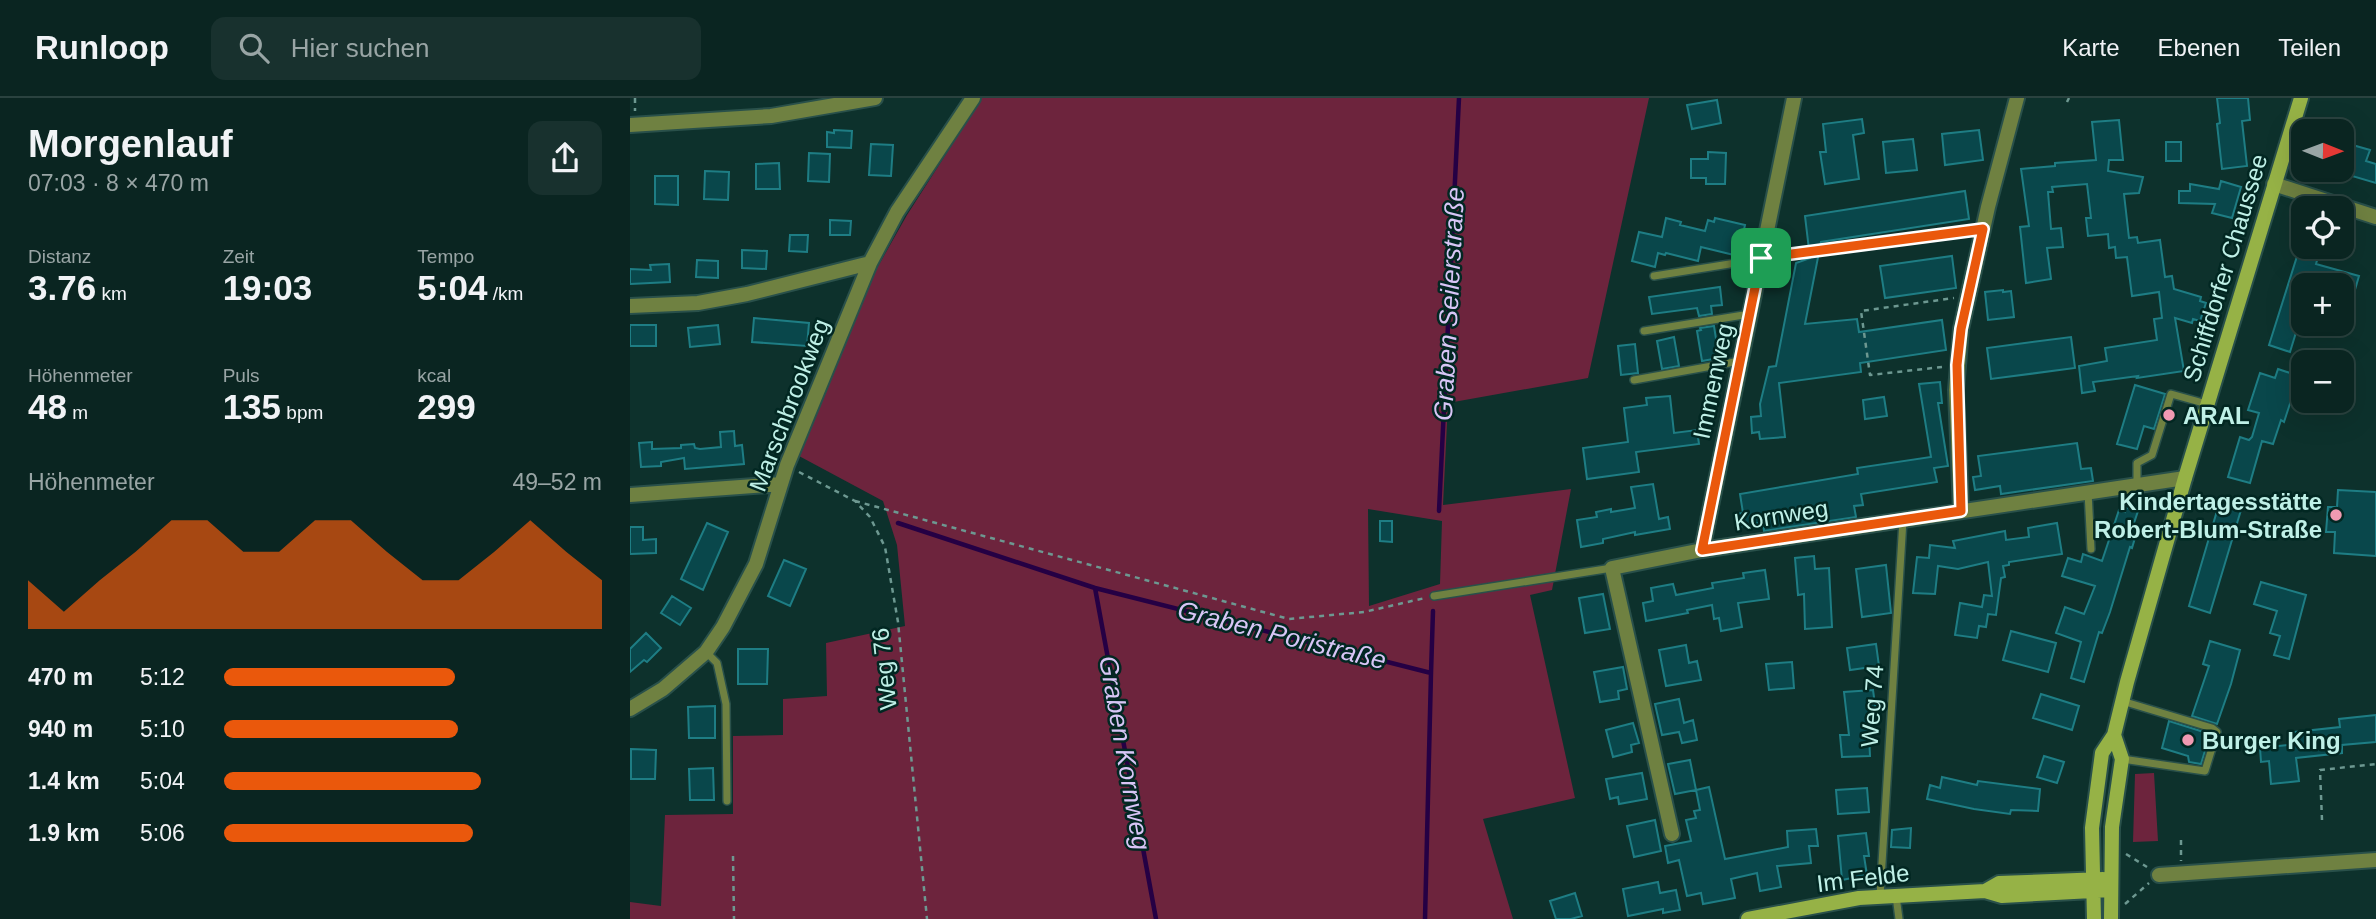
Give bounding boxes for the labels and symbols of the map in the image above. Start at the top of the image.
north arrow [2291,119,2354,182]
street label: Schiffdorfer Chaussee [2177,151,2273,385]
water label: Graben Seilerstraße [1428,186,1470,422]
pin [1731,228,1791,288]
street label: Marschbrookweg [744,315,834,495]
street label: Immenweg [1688,321,1738,441]
place label: ARAL [2183,402,2250,429]
marker: ARAL [2161,407,2177,423]
place label: Kindertagesstätte Robert-Blum-Straße [2094,488,2322,543]
street label: Kornweg [1732,494,1830,536]
marker: Kindertagesstätte Robert-Blum-Straße [2328,507,2344,523]
water label: Graben Poristraße [1175,595,1389,675]
street label: Weg 76 [866,627,902,711]
water label: Graben Kornweg [1093,654,1157,853]
street label: Weg 74 [1856,664,1888,748]
place label: Burger King [2202,727,2341,754]
marker: Burger King [2180,732,2196,748]
street label: Im Felde [1815,859,1911,897]

